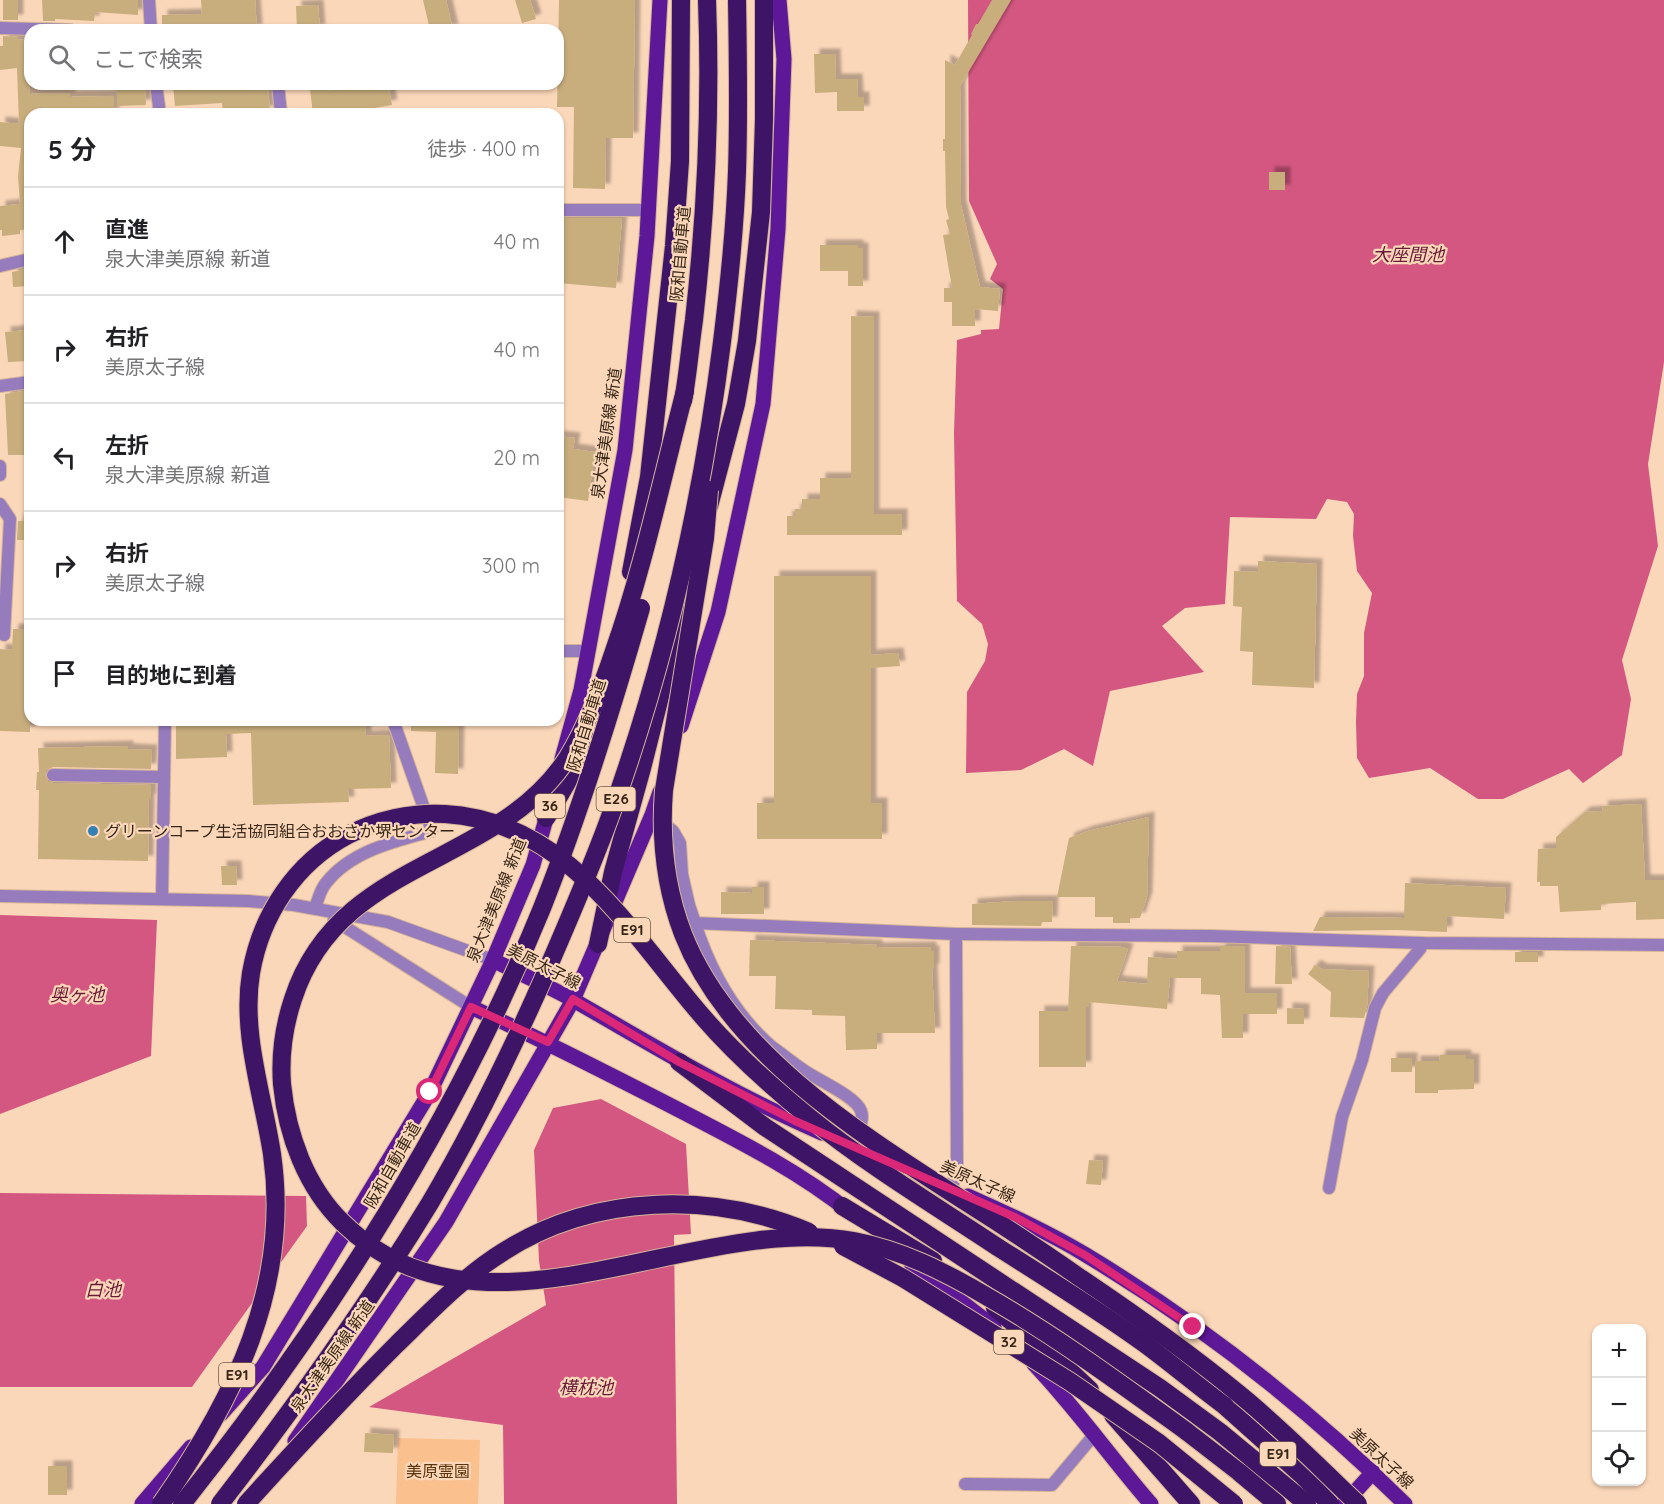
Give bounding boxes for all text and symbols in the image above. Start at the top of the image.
search box [24,24,564,90]
icon: search [45,41,78,74]
text: ここで検索 [93,45,203,73]
text: 5 分 [48,133,96,166]
text: 徒歩 · 400 m [427,136,540,161]
street label: 阪和自動車道 [666,205,694,303]
text: 直進 [105,215,149,243]
icon: ahead [48,225,81,258]
text: 40 m [494,229,540,254]
water label: 大座間池 [1372,243,1446,266]
text: 泉大津美原線 新道 [105,246,270,271]
text: 右折 [105,323,149,351]
icon: right [48,333,81,366]
text: 40 m [494,337,540,362]
text: 美原太子線 [105,354,205,379]
street label: 泉大津美原線 新道 [587,366,625,500]
text: 左折 [105,431,149,459]
icon: left [48,441,81,474]
text: 20 m [493,445,540,470]
text: 泉大津美原線 新道 [105,462,270,487]
text: 右折 [105,539,149,567]
icon: right [48,549,81,582]
text: 300 m [482,553,540,578]
text: 美原太子線 [105,570,205,595]
icon: arrive [48,657,81,690]
text: 目的地に到着 [105,661,237,689]
street label: 阪和自動車道 [562,676,610,774]
road number: E26 [596,787,636,811]
road number: 36 [535,794,565,818]
place label: グリーンコープ生活協同組合おおさか堺センター [105,821,455,841]
marker: グリーンコープ生活協同組合おおさか堺センター [86,824,100,838]
street label: 泉大津美原線 新道 [462,835,530,965]
road number: E91 [614,918,650,942]
street label: 美原太子線 [504,939,584,993]
water label: 奥ヶ池 [50,983,106,1006]
route start [416,1078,442,1104]
street label: 阪和自動車道 [359,1118,425,1212]
street label: 美原太子線 [937,1156,1019,1206]
water label: 白池 [85,1278,123,1301]
street label: 泉大津美原線 新道 [286,1296,378,1416]
route end [1179,1313,1205,1339]
map controls [1592,1324,1646,1486]
button: + [1592,1324,1646,1378]
road number: 32 [994,1330,1024,1354]
road number: E91 [219,1363,255,1387]
water label: 横枕池 [559,1376,615,1399]
button: − [1592,1378,1646,1432]
street label: 美原太子線 [1346,1423,1418,1493]
button: locate [1592,1432,1646,1486]
road number: E91 [1260,1442,1296,1466]
park label: 美原霊園 [406,1461,470,1481]

